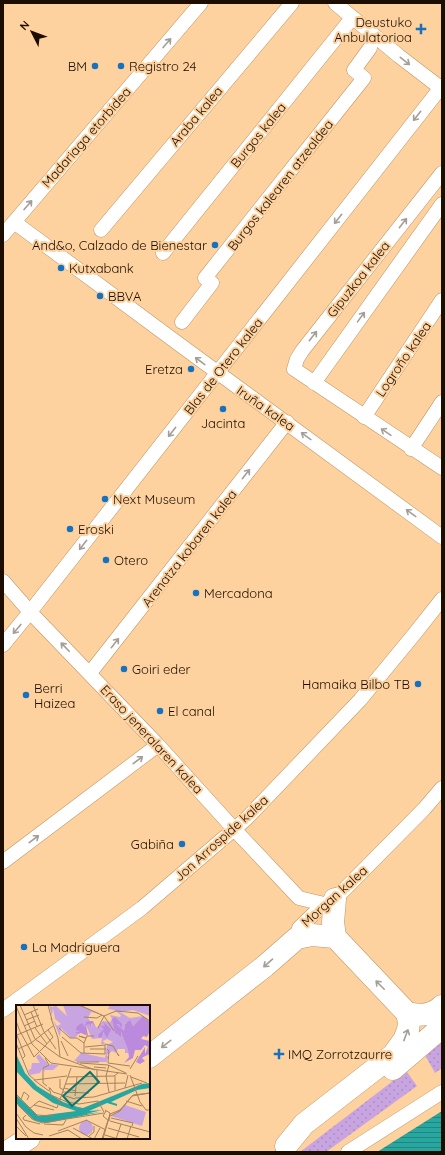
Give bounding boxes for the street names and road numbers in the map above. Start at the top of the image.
street label: Madariaga etorbidea [38,83,134,191]
street label: Araba kalea [166,83,226,149]
street label: Burgos kalea [227,99,289,171]
street label: Burgos kalearen atzealdea [224,116,336,254]
street label: Gipuzkoa kalea [323,238,393,320]
street label: Blas de Otero kalea [180,314,266,418]
street label: Logroño kalea [372,318,434,400]
street label: Iruña kalea [234,382,298,434]
street label: Arenatza kobaren kalea [138,486,240,610]
street label: Eraso jeneralaren kalea [97,681,207,797]
street label: Jon Arrospide kalea [171,792,271,884]
street label: Morgan kalea [298,862,370,930]

